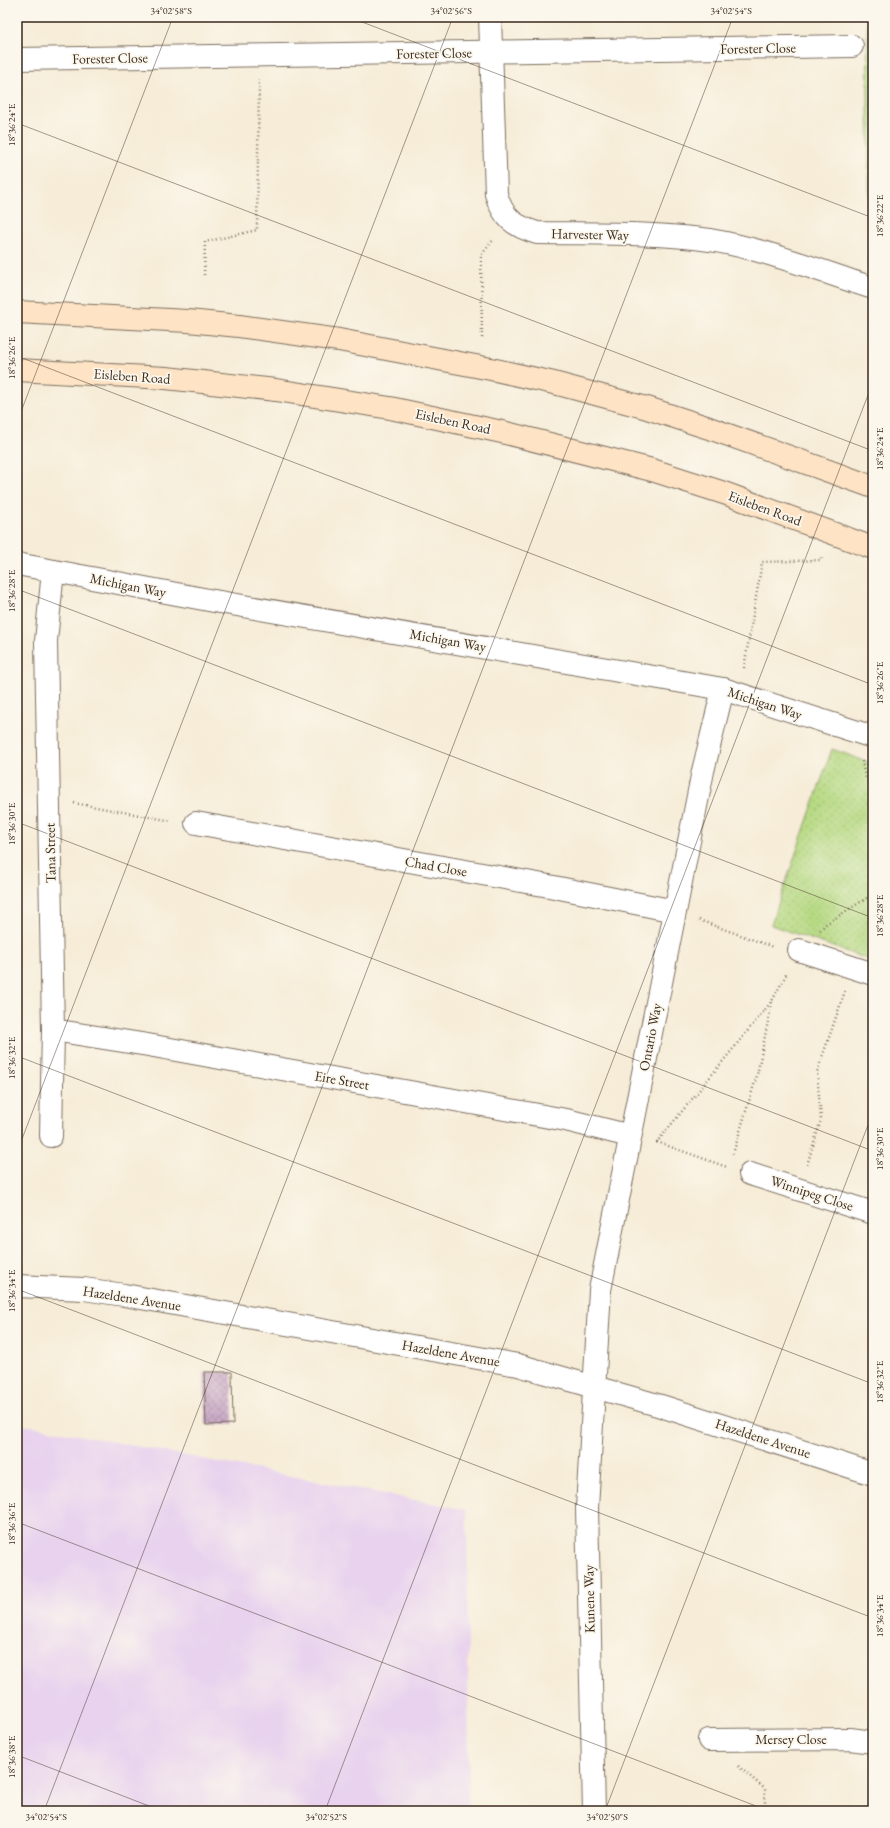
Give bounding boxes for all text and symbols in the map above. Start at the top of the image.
text: 34°02'58"S [150,4,192,17]
text: 34°02'56"S [430,4,472,17]
text: 34°02'54"S [710,4,752,17]
street label: Forester Close [720,38,797,58]
street label: Forester Close [396,43,473,63]
street label: Forester Close [72,48,149,68]
text: 18°36'24"E [5,103,18,146]
text: 18°36'22"E [873,194,886,237]
street label: Harvester Way [551,224,630,244]
text: 18°36'26"E [5,336,18,379]
street label: Eisleben Road [93,364,172,388]
street label: Eisleben Road [414,404,493,438]
text: 18°36'24"E [873,427,886,470]
street label: Eisleben Road [726,486,805,530]
text: 18°36'28"E [5,569,18,612]
street label: Michigan Way [88,569,168,601]
street label: Michigan Way [408,624,488,656]
text: 18°36'26"E [873,661,886,704]
street label: Michigan Way [725,683,805,724]
text: 18°36'30"E [5,802,18,845]
street label: Tana Street [40,822,60,883]
street label: Chad Close [403,852,469,880]
text: 18°36'28"E [873,894,886,937]
street label: Ontario Way [635,1001,666,1073]
text: 18°36'32"E [5,1036,18,1079]
street label: Eire Street [313,1066,371,1094]
text: 18°36'30"E [873,1127,886,1170]
street label: Winnipeg Close [768,1171,856,1215]
text: 18°36'34"E [5,1269,18,1312]
street label: Hazeldene Avenue [82,1281,183,1315]
street label: Hazeldene Avenue [401,1336,502,1371]
text: 18°36'32"E [873,1360,886,1403]
street label: Hazeldene Avenue [713,1414,813,1462]
text: 18°36'36"E [5,1502,18,1545]
street label: Kunene Way [579,1564,599,1633]
text: 18°36'34"E [873,1594,886,1637]
street label: Mersey Close [755,1730,827,1748]
text: 18°36'38"E [5,1735,18,1778]
text: 34°02'54"S [25,1810,67,1823]
text: 34°02'52"S [305,1810,347,1823]
text: 34°02'50"S [586,1810,628,1823]

